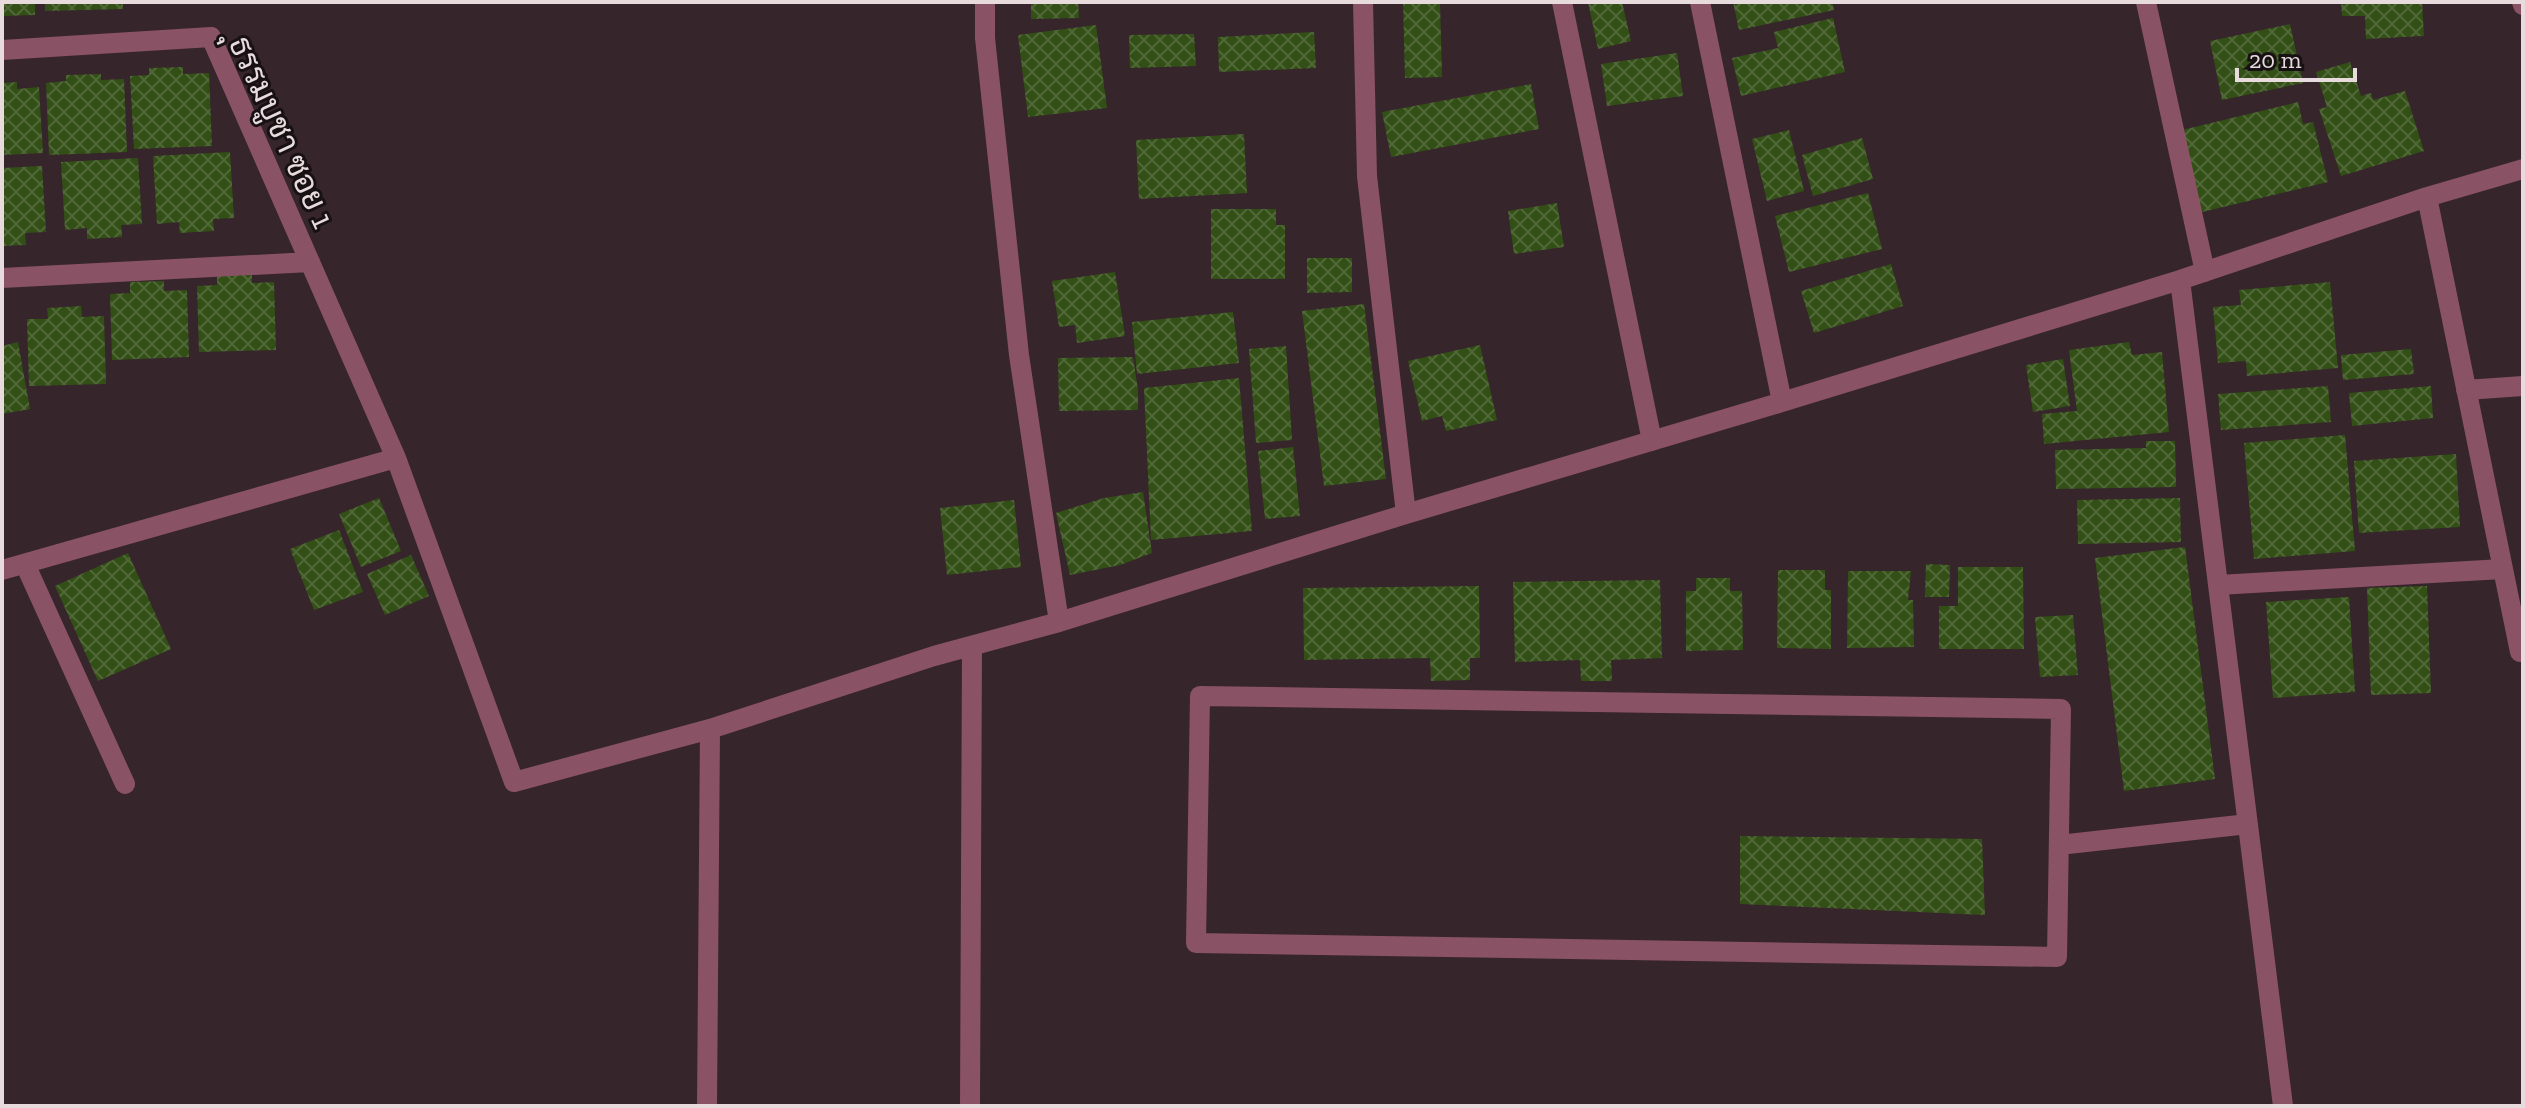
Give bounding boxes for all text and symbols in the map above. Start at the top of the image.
street label: ุธรรมบูชา ซอย 1 [214,22,343,235]
scale bar [2237,32,2355,82]
text: 20 m [2249,45,2302,74]

